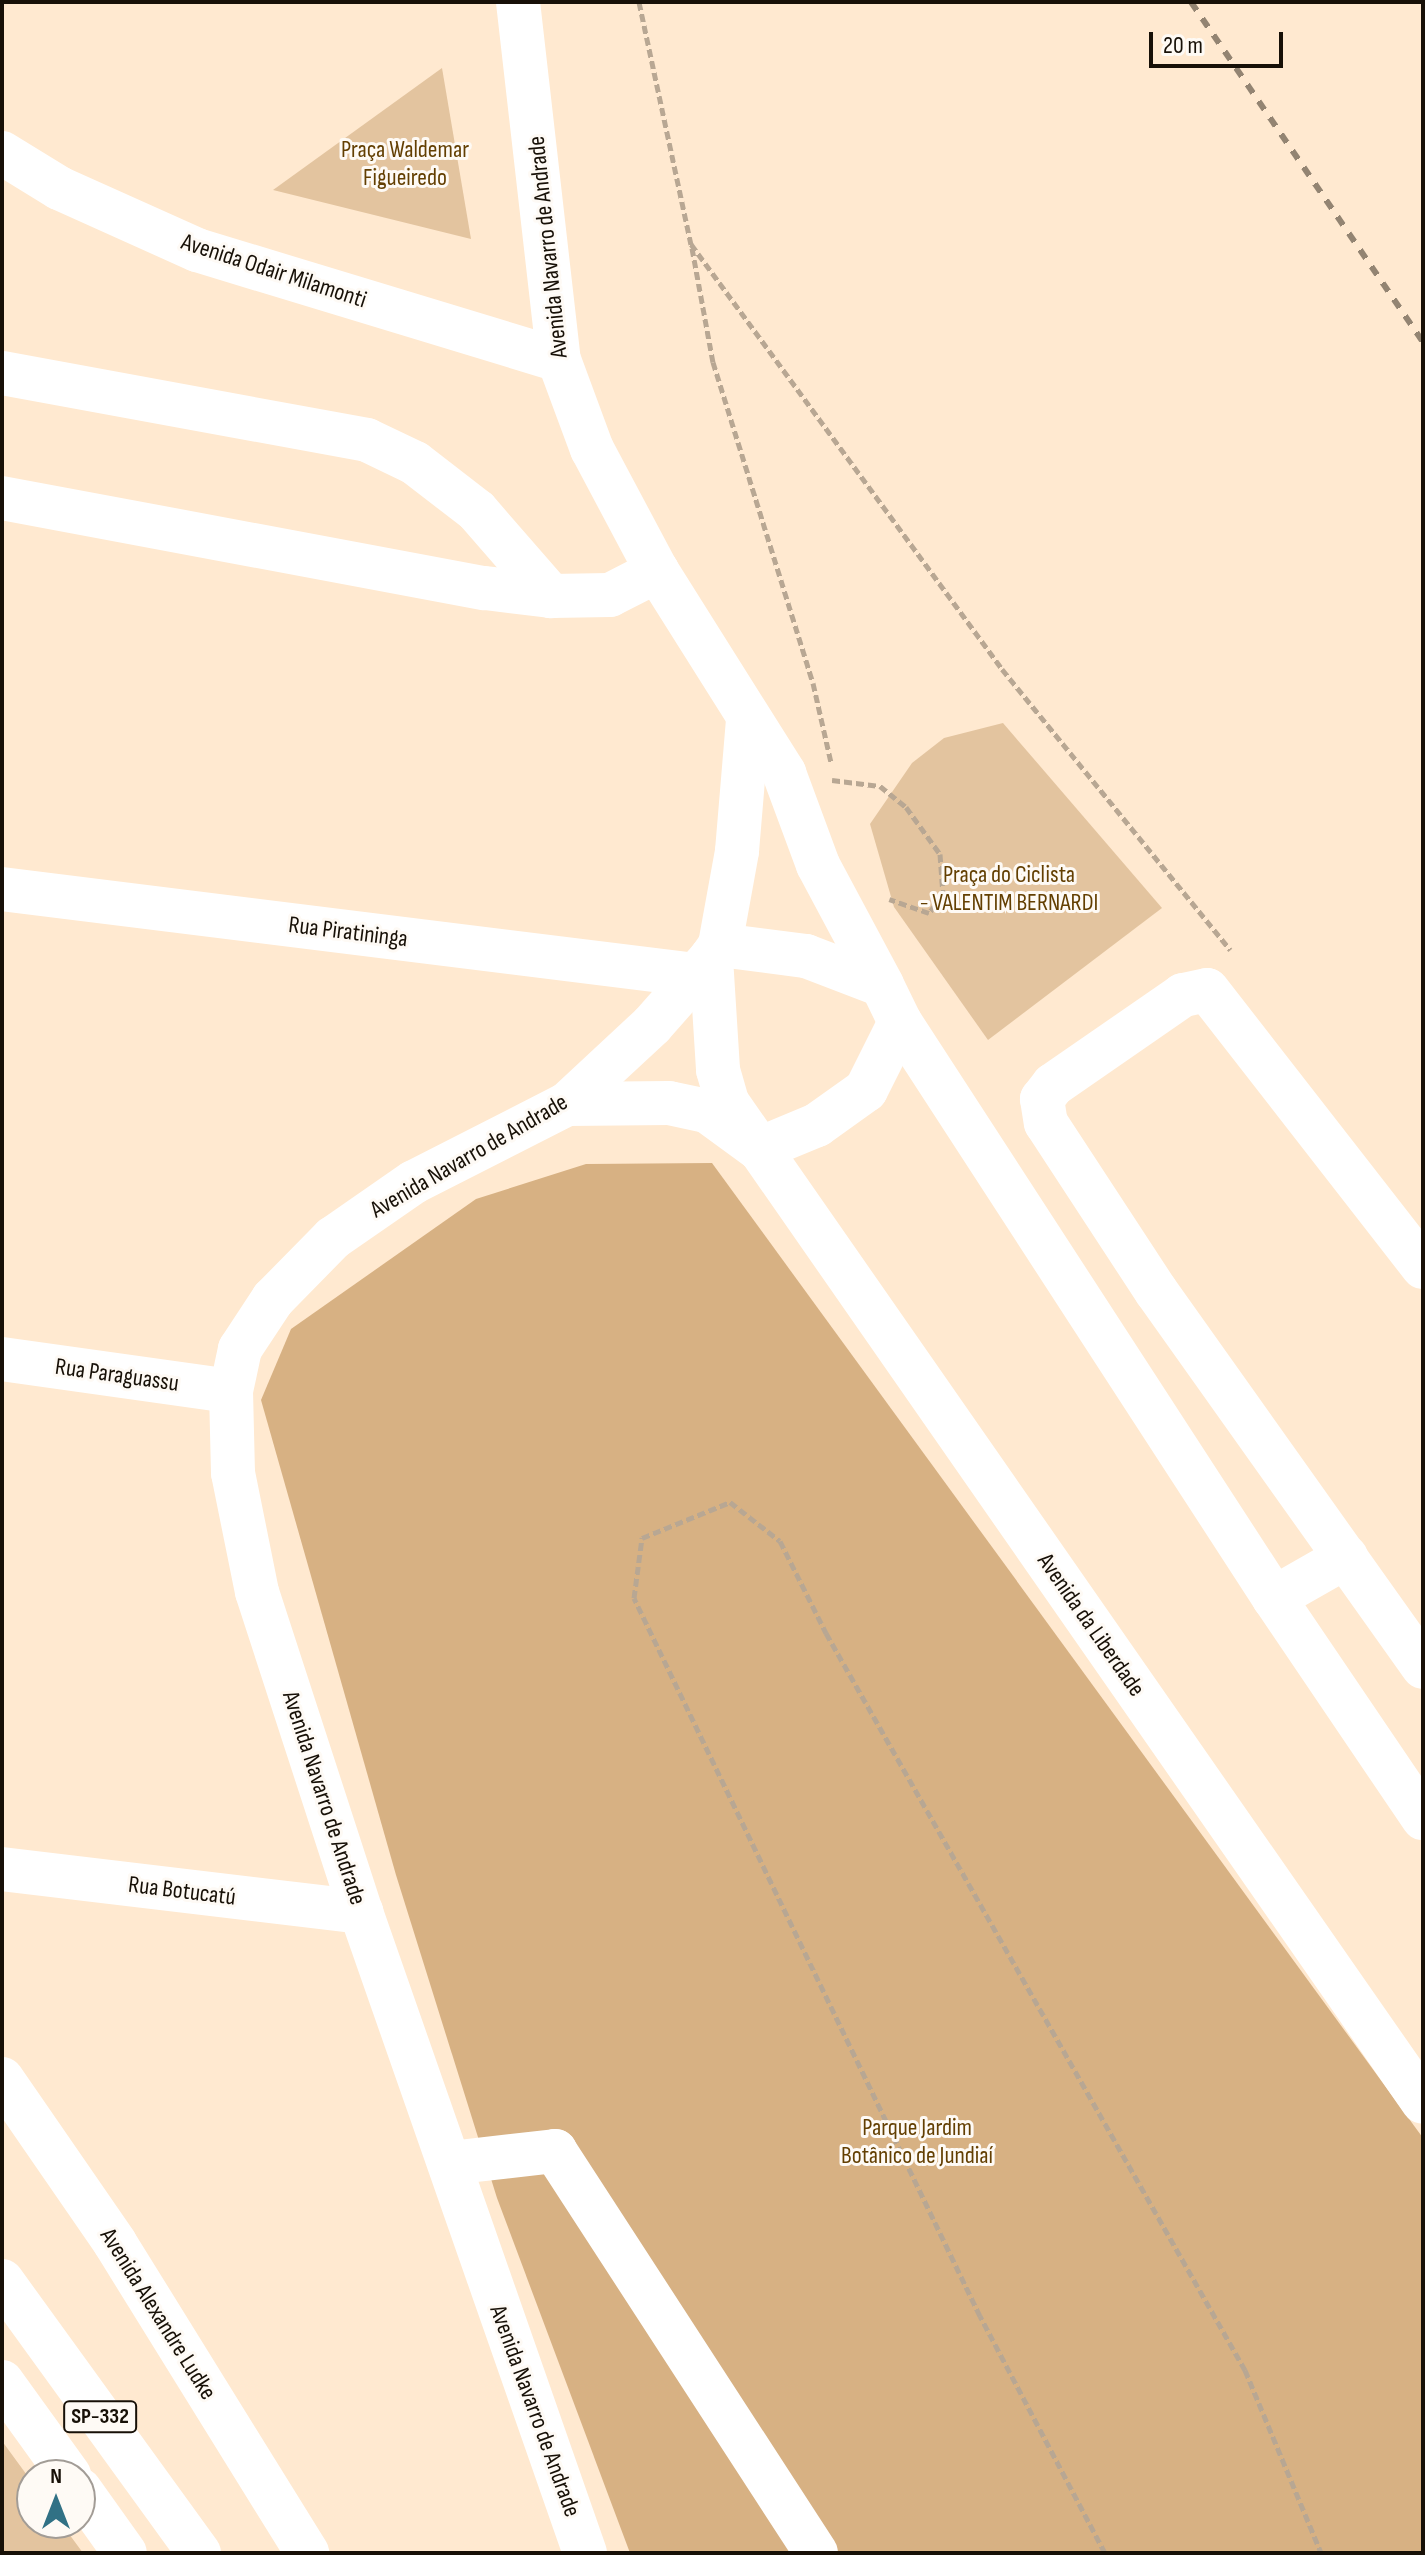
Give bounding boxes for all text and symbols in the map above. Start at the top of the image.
scale bar [1153,16,1287,66]
text: 20 m [1163,31,1203,60]
street label: Avenida Navarro de Andrade [522,135,574,359]
park label: Praça Waldemar Figueiredo [341,136,469,192]
street label: Avenida Odair Milamonti [178,228,370,314]
park label: Praça do Ciclista - VALENTIM BERNARDI [920,861,1098,917]
street label: Rua Piratininga [287,910,409,954]
street label: Avenida Navarro de Andrade [365,1088,573,1224]
street label: Rua Paraguassu [53,1352,181,1398]
street label: Avenida da Liberdade [1031,1548,1151,1702]
street label: Avenida Navarro de Andrade [276,1687,372,1909]
street label: Rua Botucatú [127,1870,237,1912]
park label: Parque Jardim Botânico de Jundiaí [841,2114,993,2170]
street label: Avenida Alexandre Ludke [94,2223,222,2405]
street label: Avenida Navarro de Andrade [483,2301,587,2521]
road number: SP-332 [62,2399,138,2435]
north arrow [16,2459,96,2539]
text: N [50,2463,62,2490]

